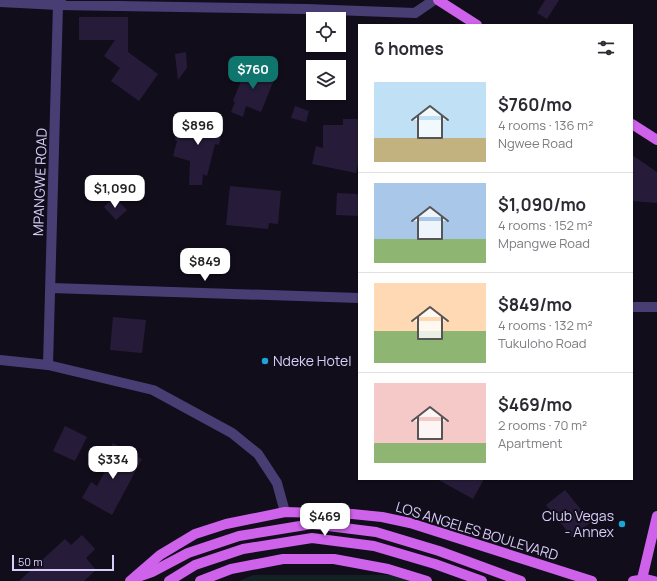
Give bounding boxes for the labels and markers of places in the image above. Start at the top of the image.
pin: $760 [229,56,277,90]
pin: $896 [174,112,222,146]
pin: $1,090 [82,175,148,209]
pin: $849 [181,248,229,282]
place label: Ndeke Hotel [273,351,352,370]
marker: Ndeke Hotel [260,356,270,366]
pin: $334 [89,446,137,480]
pin: $469 [301,503,349,537]
place label: Club Vegas - Annex [542,506,615,541]
marker: Club Vegas - Annex [617,519,627,529]

